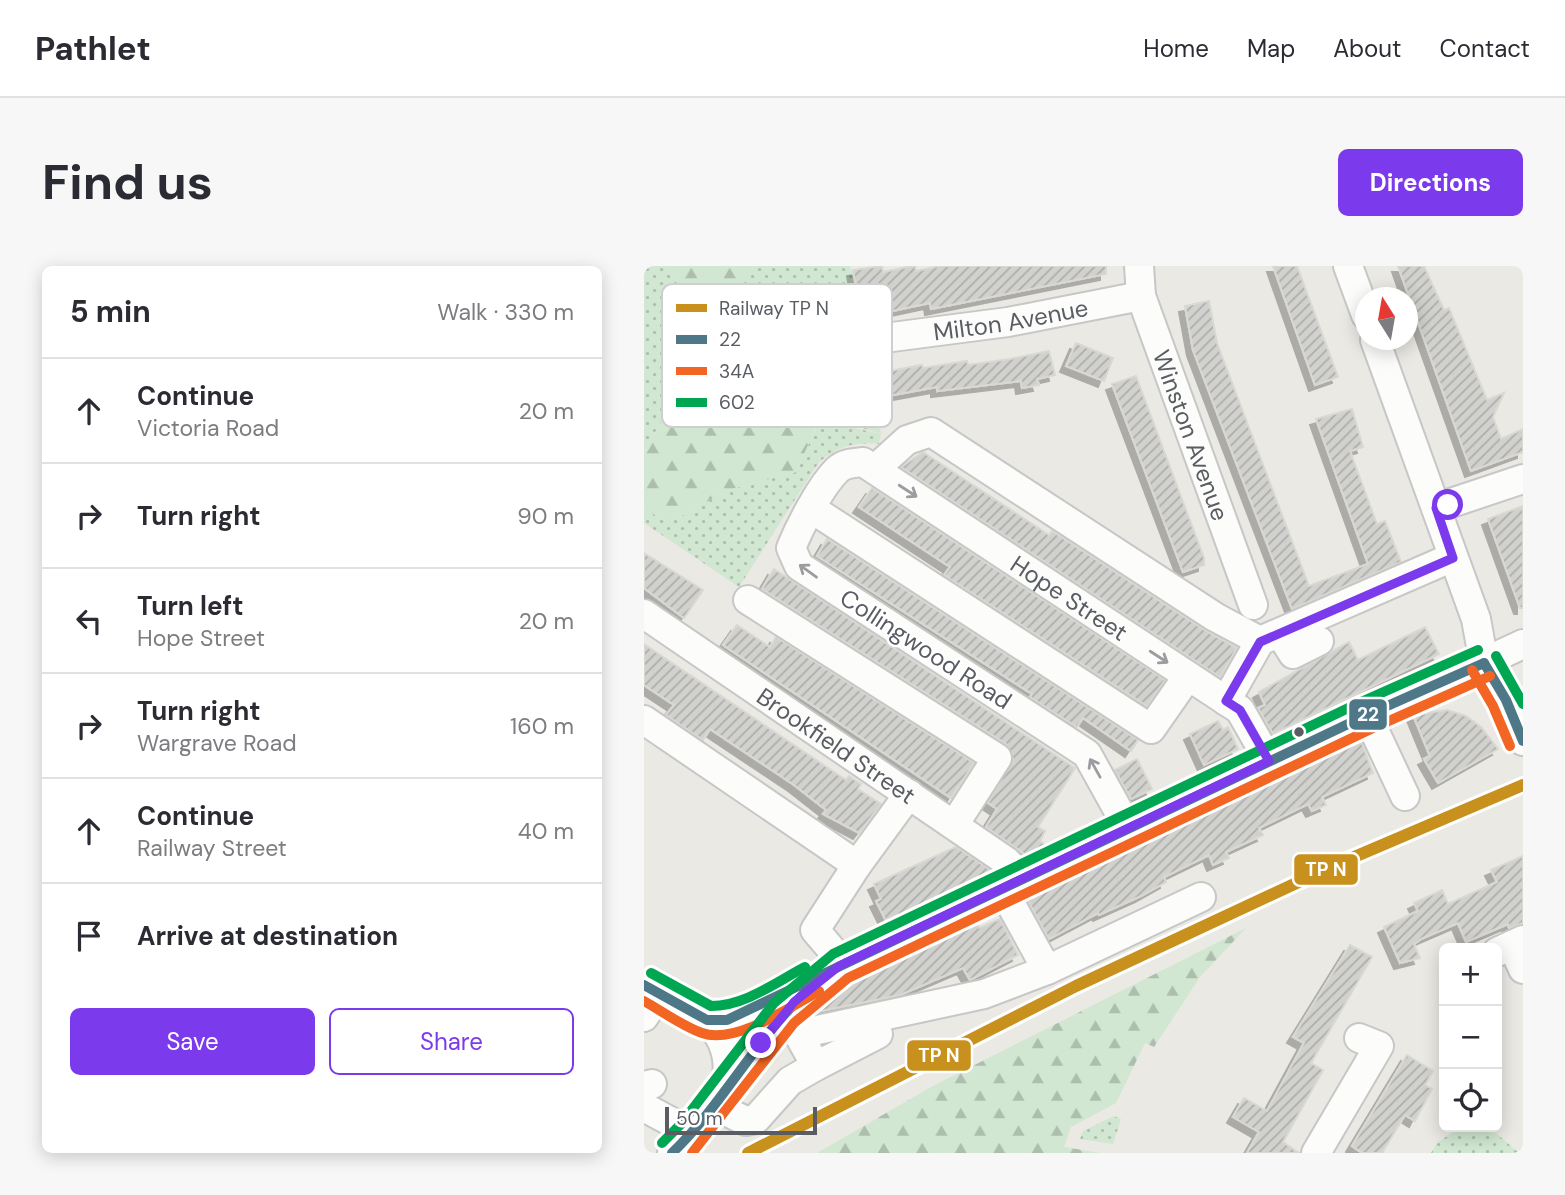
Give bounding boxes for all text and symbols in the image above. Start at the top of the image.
text: Pathlet [35,27,151,70]
text: Home [1143,33,1209,64]
text: Map [1247,33,1295,64]
text: About [1333,33,1402,64]
text: Contact [1440,33,1530,64]
button: Directions [1338,149,1523,216]
text: Find us [42,150,213,214]
legend [662,284,892,427]
north arrow [1355,287,1418,350]
street label: Milton Avenue [931,291,1091,347]
text: 5 min [70,292,151,331]
text: Railway TP N [719,296,829,321]
text: Walk · 330 m [437,297,574,327]
text: 22 [719,327,741,352]
street label: Winston Avenue [1146,345,1237,525]
text: 34A [719,359,755,384]
text: Continue [137,379,254,413]
text: 602 [719,390,755,415]
icon: ahead [70,392,108,430]
text: 20 m [519,396,574,426]
text: Victoria Road [137,413,279,443]
one-way arrow [898,484,917,498]
route start [1432,489,1463,520]
icon: right [70,497,108,535]
text: Turn right [137,499,261,533]
text: 90 m [517,501,574,531]
street label: Hope Street [1005,548,1134,647]
one-way arrow [799,564,818,578]
street label: Collingwood Road [834,582,1018,716]
text: Turn left [137,589,244,623]
icon: left [70,602,108,640]
text: 20 m [519,606,574,636]
text: Hope Street [137,623,265,653]
one-way arrow [1149,650,1168,664]
street label: Brookfield Street [751,680,922,810]
text: Turn right [137,694,261,728]
line badge: 22 [1348,698,1388,731]
text: 22 [1357,702,1379,727]
icon: right [70,707,108,745]
text: 160 m [510,711,574,741]
unlabelled marker [1292,725,1306,739]
text: Wargrave Road [137,728,297,758]
one-way arrow [1088,758,1101,779]
text: Continue [137,799,254,833]
icon: ahead [70,812,108,850]
text: 40 m [518,816,574,846]
text: Railway Street [137,833,287,863]
line badge: TP N [1293,853,1359,886]
text: TP N [1305,857,1347,882]
icon: arrive [70,917,108,955]
text: Arrive at destination [137,919,398,953]
map controls [1439,943,1502,1132]
button: + [1439,943,1502,1006]
button: − [1439,1006,1502,1069]
button: Save [70,1008,315,1075]
button: Share [329,1008,574,1075]
route end [745,1027,776,1058]
line badge: TP N [906,1039,972,1072]
text: TP N [918,1043,960,1068]
button: locate [1439,1069,1502,1132]
scale bar [665,1104,817,1136]
text: 50 m [676,1106,723,1131]

